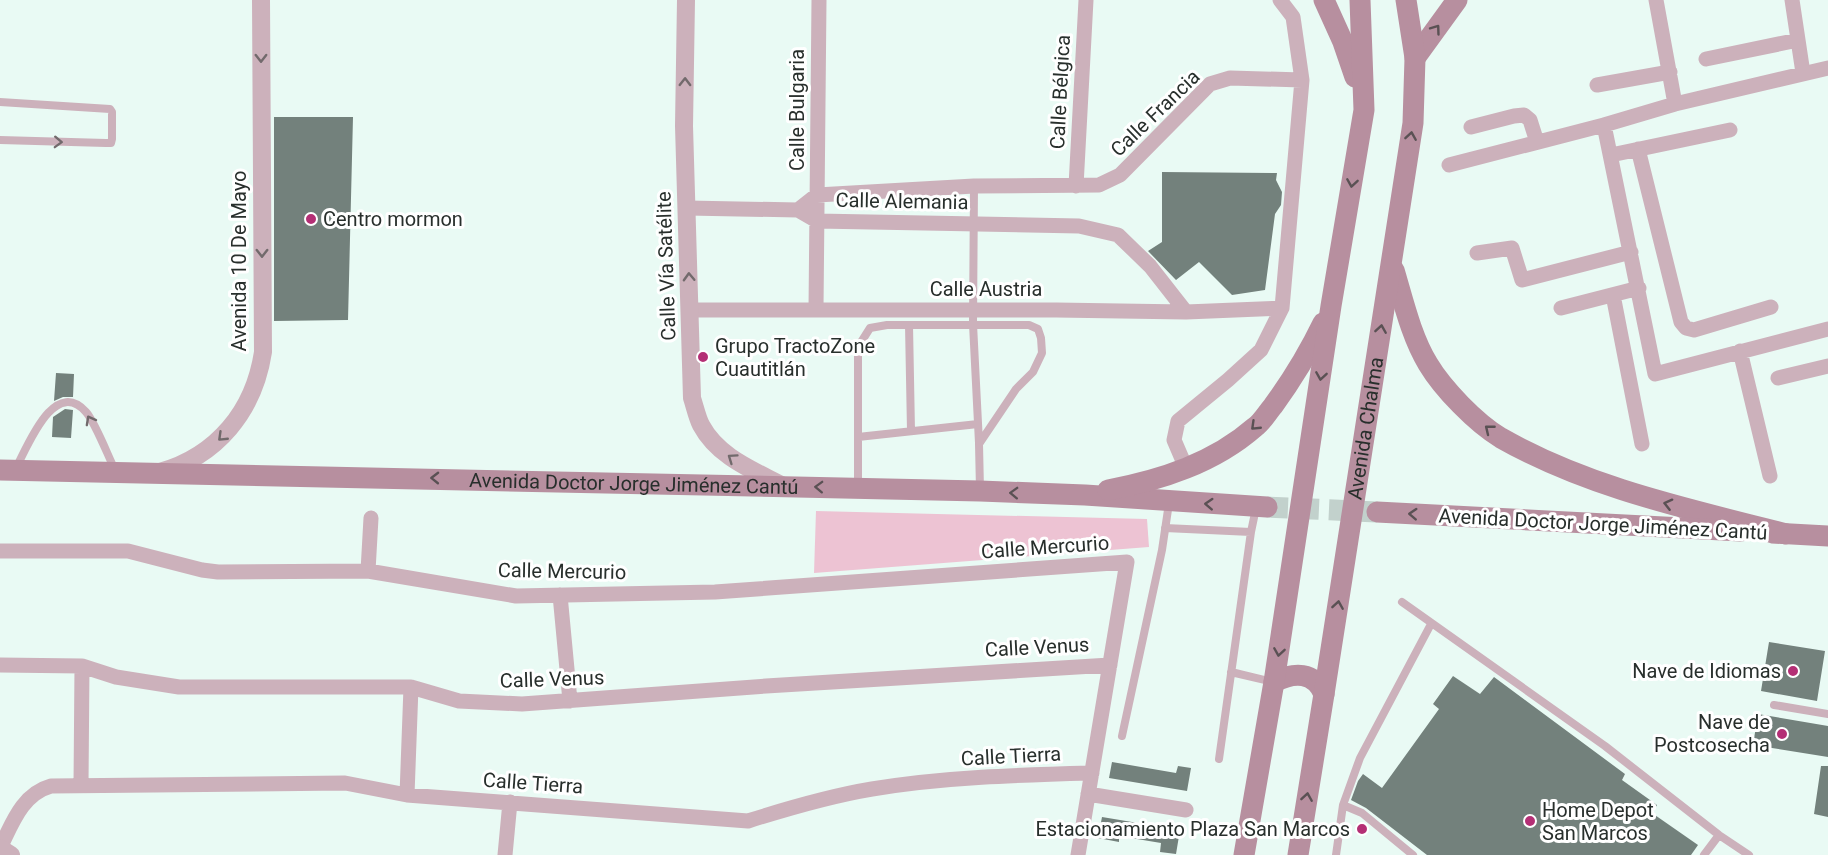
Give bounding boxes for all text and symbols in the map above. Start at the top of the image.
one-way arrow [1429,25,1440,36]
street label: Calle Bélgica [1045,34,1075,150]
street label: Calle Bulgaria [785,49,809,171]
one-way arrow [255,54,267,63]
street label: Calle Francia [1105,65,1205,161]
one-way arrow [679,78,691,87]
one-way arrow [1404,132,1416,141]
one-way arrow [54,135,63,148]
street label: Avenida 10 De Mayo [227,171,251,351]
one-way arrow [1346,179,1358,188]
street label: Calle Alemania [835,188,969,214]
street label: Calle Vía Satélite [651,191,681,341]
place label: Centro mormon [323,207,463,231]
marker: Centro mormon [304,212,318,226]
one-way arrow [256,249,268,258]
one-way arrow [682,273,695,282]
street label: Calle Austria [930,277,1042,301]
one-way arrow [1374,324,1387,334]
place label: Grupo TractoZone Cuautitlán [715,334,875,381]
marker: Grupo TractoZone Cuautitlán [696,350,710,364]
street label: Avenida Chalma [1342,355,1388,501]
one-way arrow [1315,371,1327,381]
one-way arrow [86,416,97,426]
one-way arrow [1252,419,1262,430]
one-way arrow [1485,425,1496,436]
one-way arrow [218,430,228,441]
one-way arrow [728,454,739,465]
street label: Avenida Doctor Jorge Jiménez Cantú [469,468,799,499]
one-way arrow [431,472,440,485]
one-way arrow [814,481,823,494]
one-way arrow [1009,486,1018,499]
one-way arrow [1204,497,1213,510]
one-way arrow [1663,498,1673,511]
street label: Avenida Doctor Jorge Jiménez Cantú [1438,503,1768,545]
one-way arrow [1409,508,1418,521]
street label: Calle Mercurio [980,531,1110,563]
street label: Calle Mercurio [498,558,626,584]
one-way arrow [1332,600,1344,609]
street label: Calle Venus [984,632,1090,662]
one-way arrow [1273,647,1285,656]
place label: Nave de Idiomas [1632,659,1781,683]
marker: Nave de Idiomas [1786,664,1800,678]
street label: Calle Venus [499,665,605,693]
place label: Nave de Postcosecha [1654,710,1770,757]
marker: Nave de Postcosecha [1775,727,1789,741]
street label: Calle Tierra [960,741,1062,771]
street label: Calle Tierra [482,768,584,798]
one-way arrow [1301,793,1313,802]
place label: Home Depot San Marcos [1542,798,1654,845]
marker: Home Depot San Marcos [1523,814,1537,828]
place label: Estacionamiento Plaza San Marcos [1035,817,1350,841]
marker: Estacionamiento Plaza San Marcos [1355,822,1369,836]

